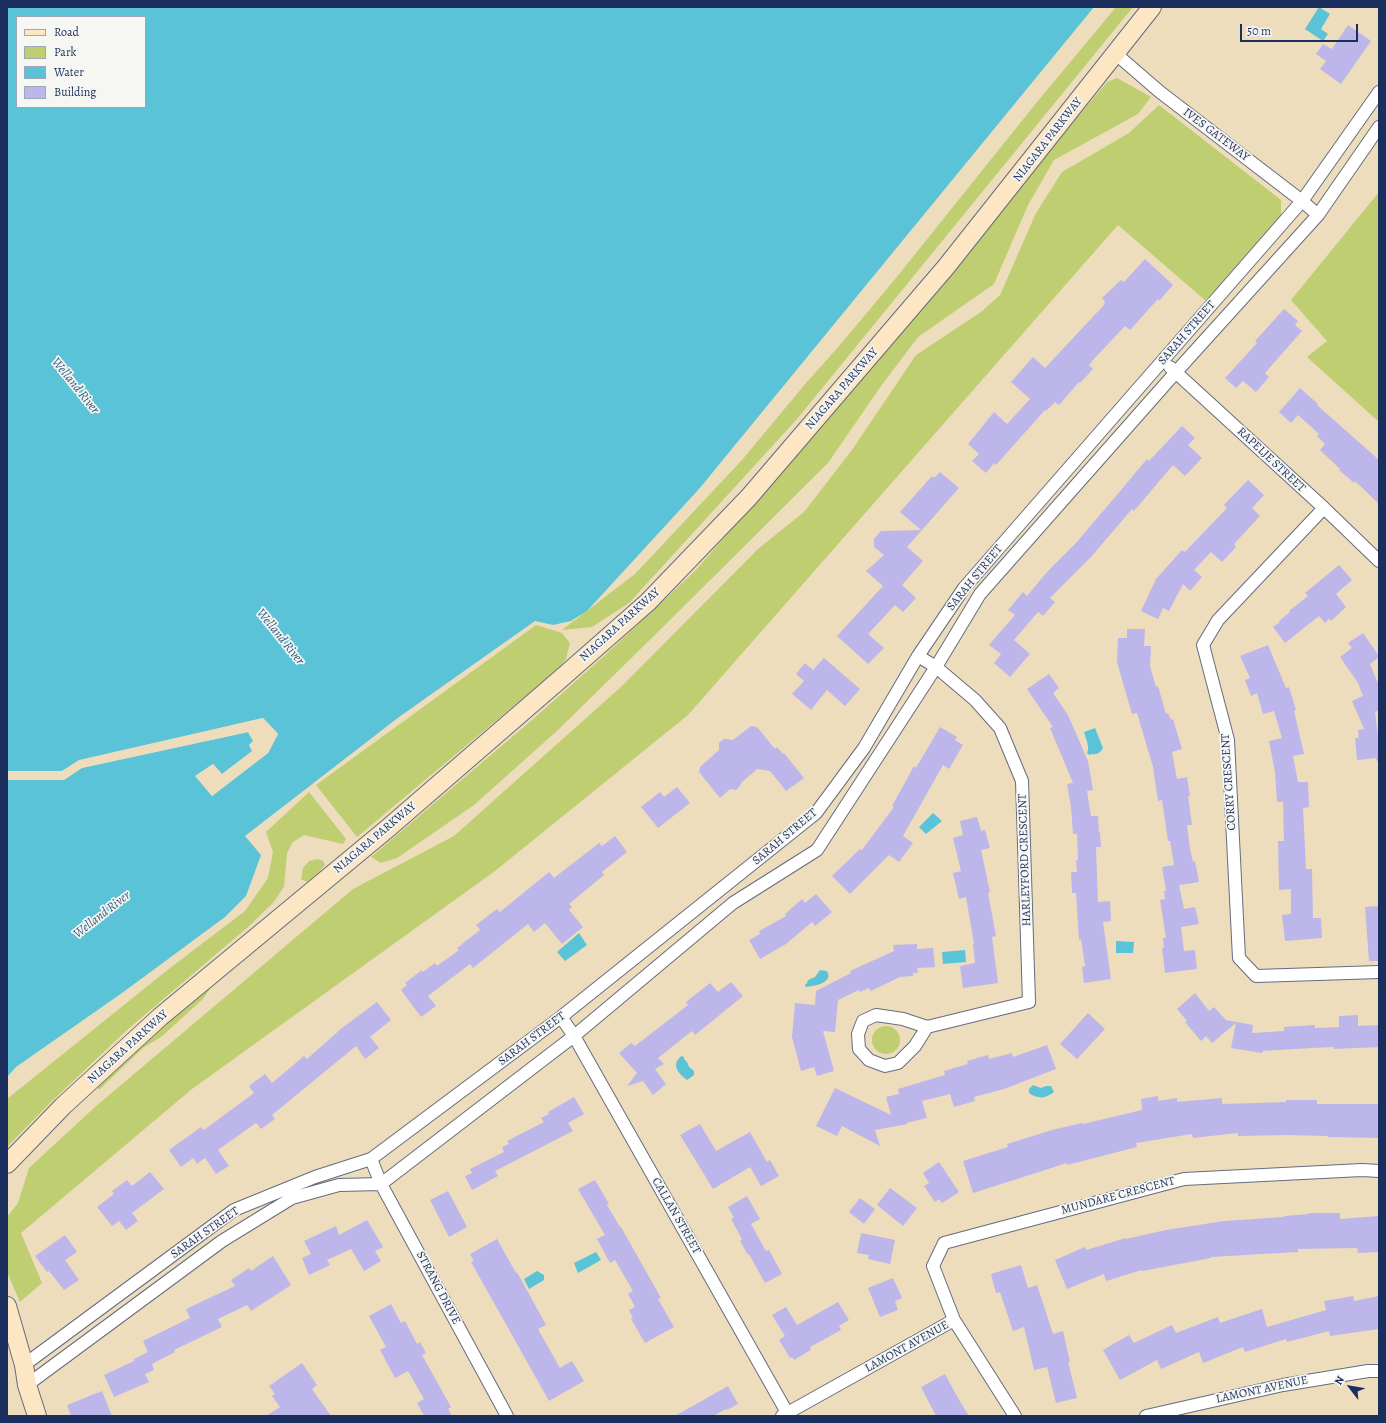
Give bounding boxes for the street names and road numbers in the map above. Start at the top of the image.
street label: NIAGARA PARKWAY [1011,95,1085,185]
street label: IVES GATEWAY [1180,105,1252,165]
street label: SARAH STREET [1155,298,1219,368]
street label: NIAGARA PARKWAY [803,345,881,433]
street label: RAPELJE STREET [1234,425,1308,495]
street label: SARAH STREET [944,542,1006,614]
street label: NIAGARA PARKWAY [577,585,663,665]
street label: CORRY CRESCENT [1218,733,1240,831]
street label: HARLEYFORD CRESCENT [1015,793,1035,927]
street label: NIAGARA PARKWAY [331,799,419,877]
street label: SARAH STREET [750,806,820,868]
street label: NIAGARA PARKWAY [85,1007,171,1087]
street label: SARAH STREET [496,1009,568,1069]
street label: MUNDARE CRESCENT [1060,1174,1176,1218]
street label: CALLAN STREET [648,1175,704,1257]
street label: SARAH STREET [168,1204,242,1262]
street label: STRANG DRIVE [413,1249,463,1327]
street label: LAMONT AVENUE [862,1318,952,1376]
street label: LAMONT AVENUE [1215,1373,1309,1407]

